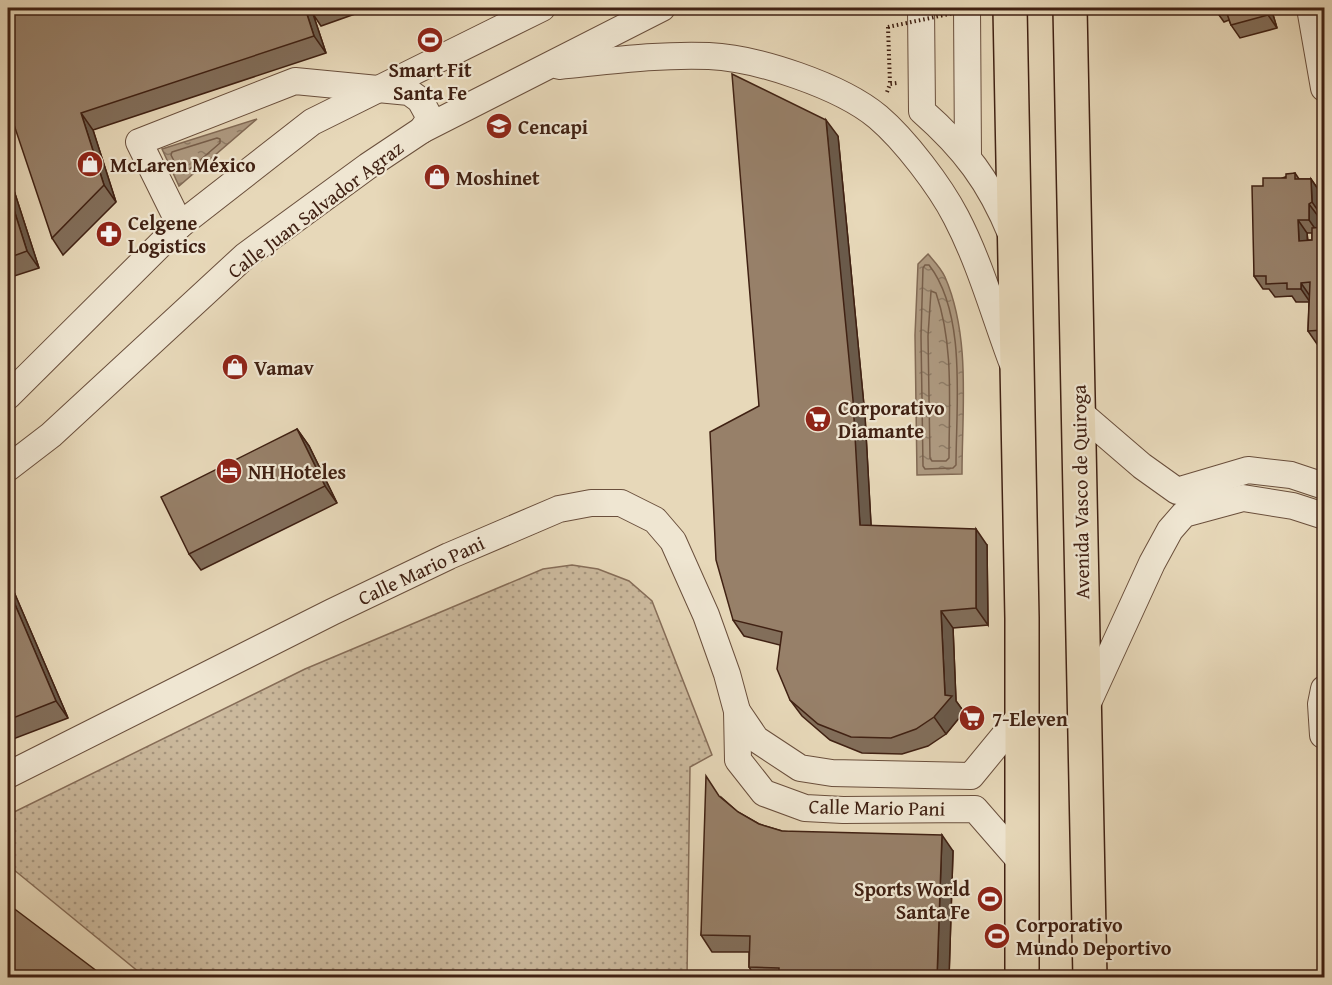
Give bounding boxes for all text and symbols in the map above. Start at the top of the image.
sports icon: Smart Fit Santa Fe [415,25,445,55]
place label: Smart Fit Santa Fe [388,55,472,107]
school or university icon: Cencapi [484,111,514,141]
place label: Cencapi [518,112,588,141]
street label: Calle Juan Salvador Agraz [221,133,409,285]
shop icon: McLaren México [75,149,105,179]
place label: McLaren México [110,150,256,179]
shop icon: Moshinet [422,162,452,192]
place label: Moshinet [456,163,540,192]
place label: Celgene Logistics [128,208,206,260]
pharmacy icon: Celgene Logistics [94,219,124,249]
shop icon: Vamav [220,352,250,382]
place label: Vamav [254,353,315,382]
street label: Avenida Vasco de Quiroga [1064,384,1096,600]
place label: Corporativo Diamante [838,393,945,445]
supermarket icon: Corporativo Diamante [803,404,833,434]
hotel icon: NH Hoteles [214,456,244,486]
place label: NH Hoteles [248,457,346,486]
street label: Calle Mario Pani [353,528,489,612]
supermarket icon: 7-Eleven [957,703,987,733]
place label: 7-Eleven [992,704,1068,733]
street label: Calle Mario Pani [808,791,946,823]
place label: Sports World Santa Fe [854,874,971,926]
sports icon: Sports World Santa Fe [975,884,1005,914]
place label: Corporativo Mundo Deportivo [1016,910,1172,962]
sports icon: Corporativo Mundo Deportivo [982,921,1012,951]

